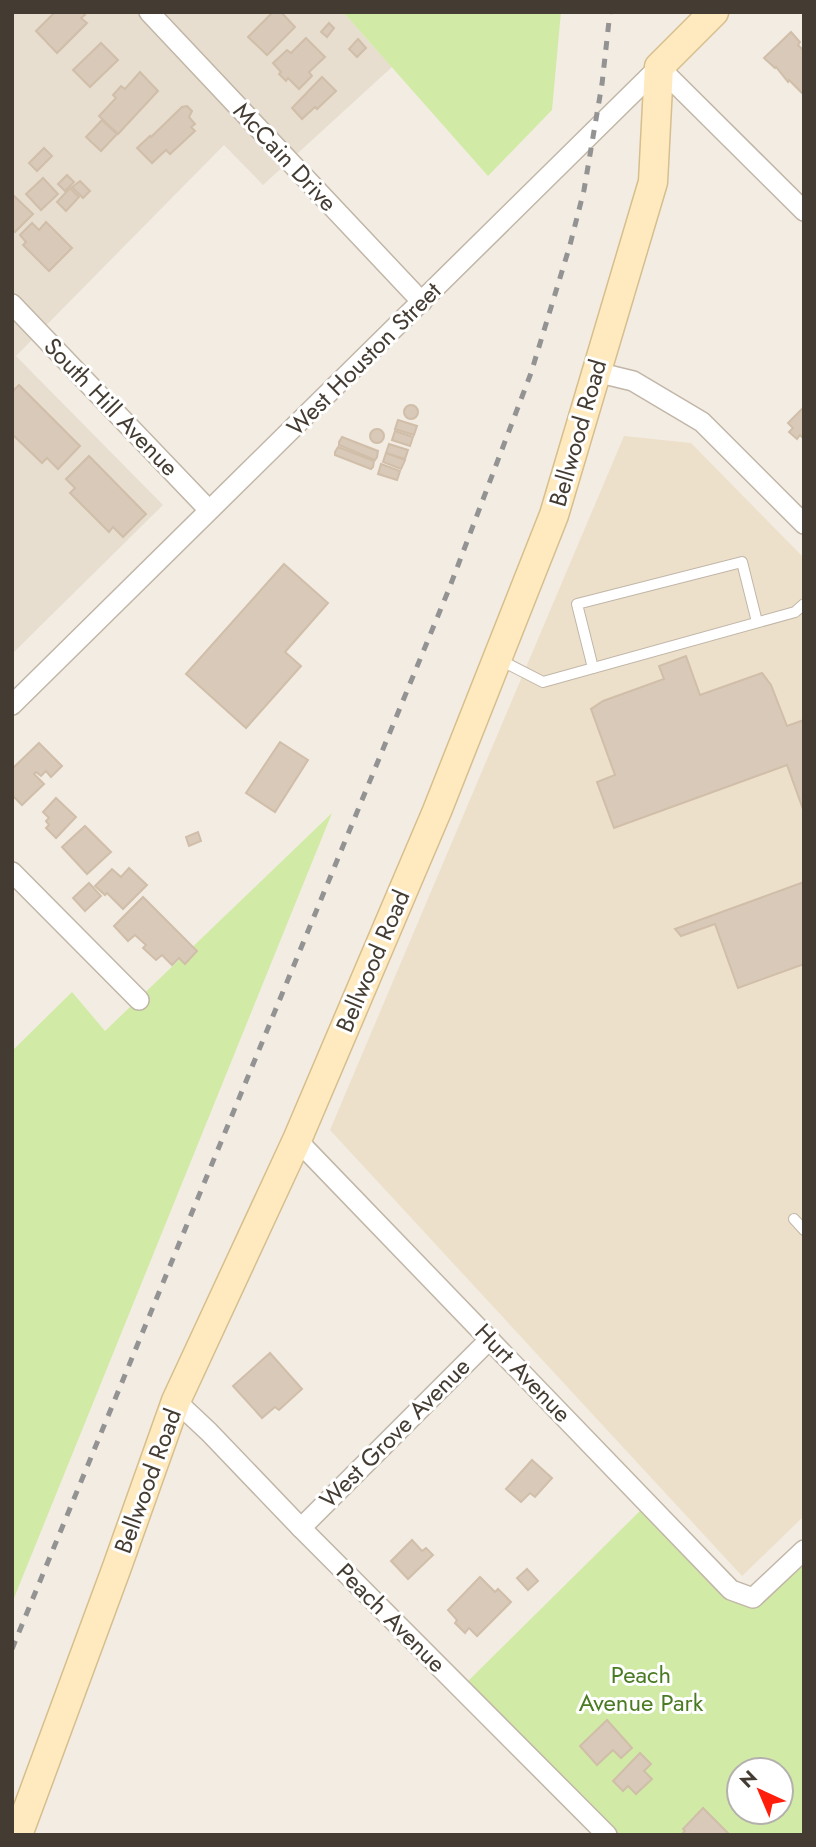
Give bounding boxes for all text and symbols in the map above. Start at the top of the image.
street label: McCain Drive [225,94,345,219]
street label: West Houston Street [279,274,449,444]
street label: South Hill Avenue [36,329,187,484]
street label: Bellwood Road [540,355,615,511]
street label: Bellwood Road [327,884,418,1037]
street label: Hurt Avenue [467,1315,580,1430]
street label: West Grove Avenue [311,1349,478,1516]
street label: Bellwood Road [105,1404,190,1558]
street label: Peach Avenue [329,1555,454,1680]
park label: Peach Avenue Park [579,1657,704,1720]
north arrow [725,1756,795,1826]
text: N [734,1764,763,1794]

